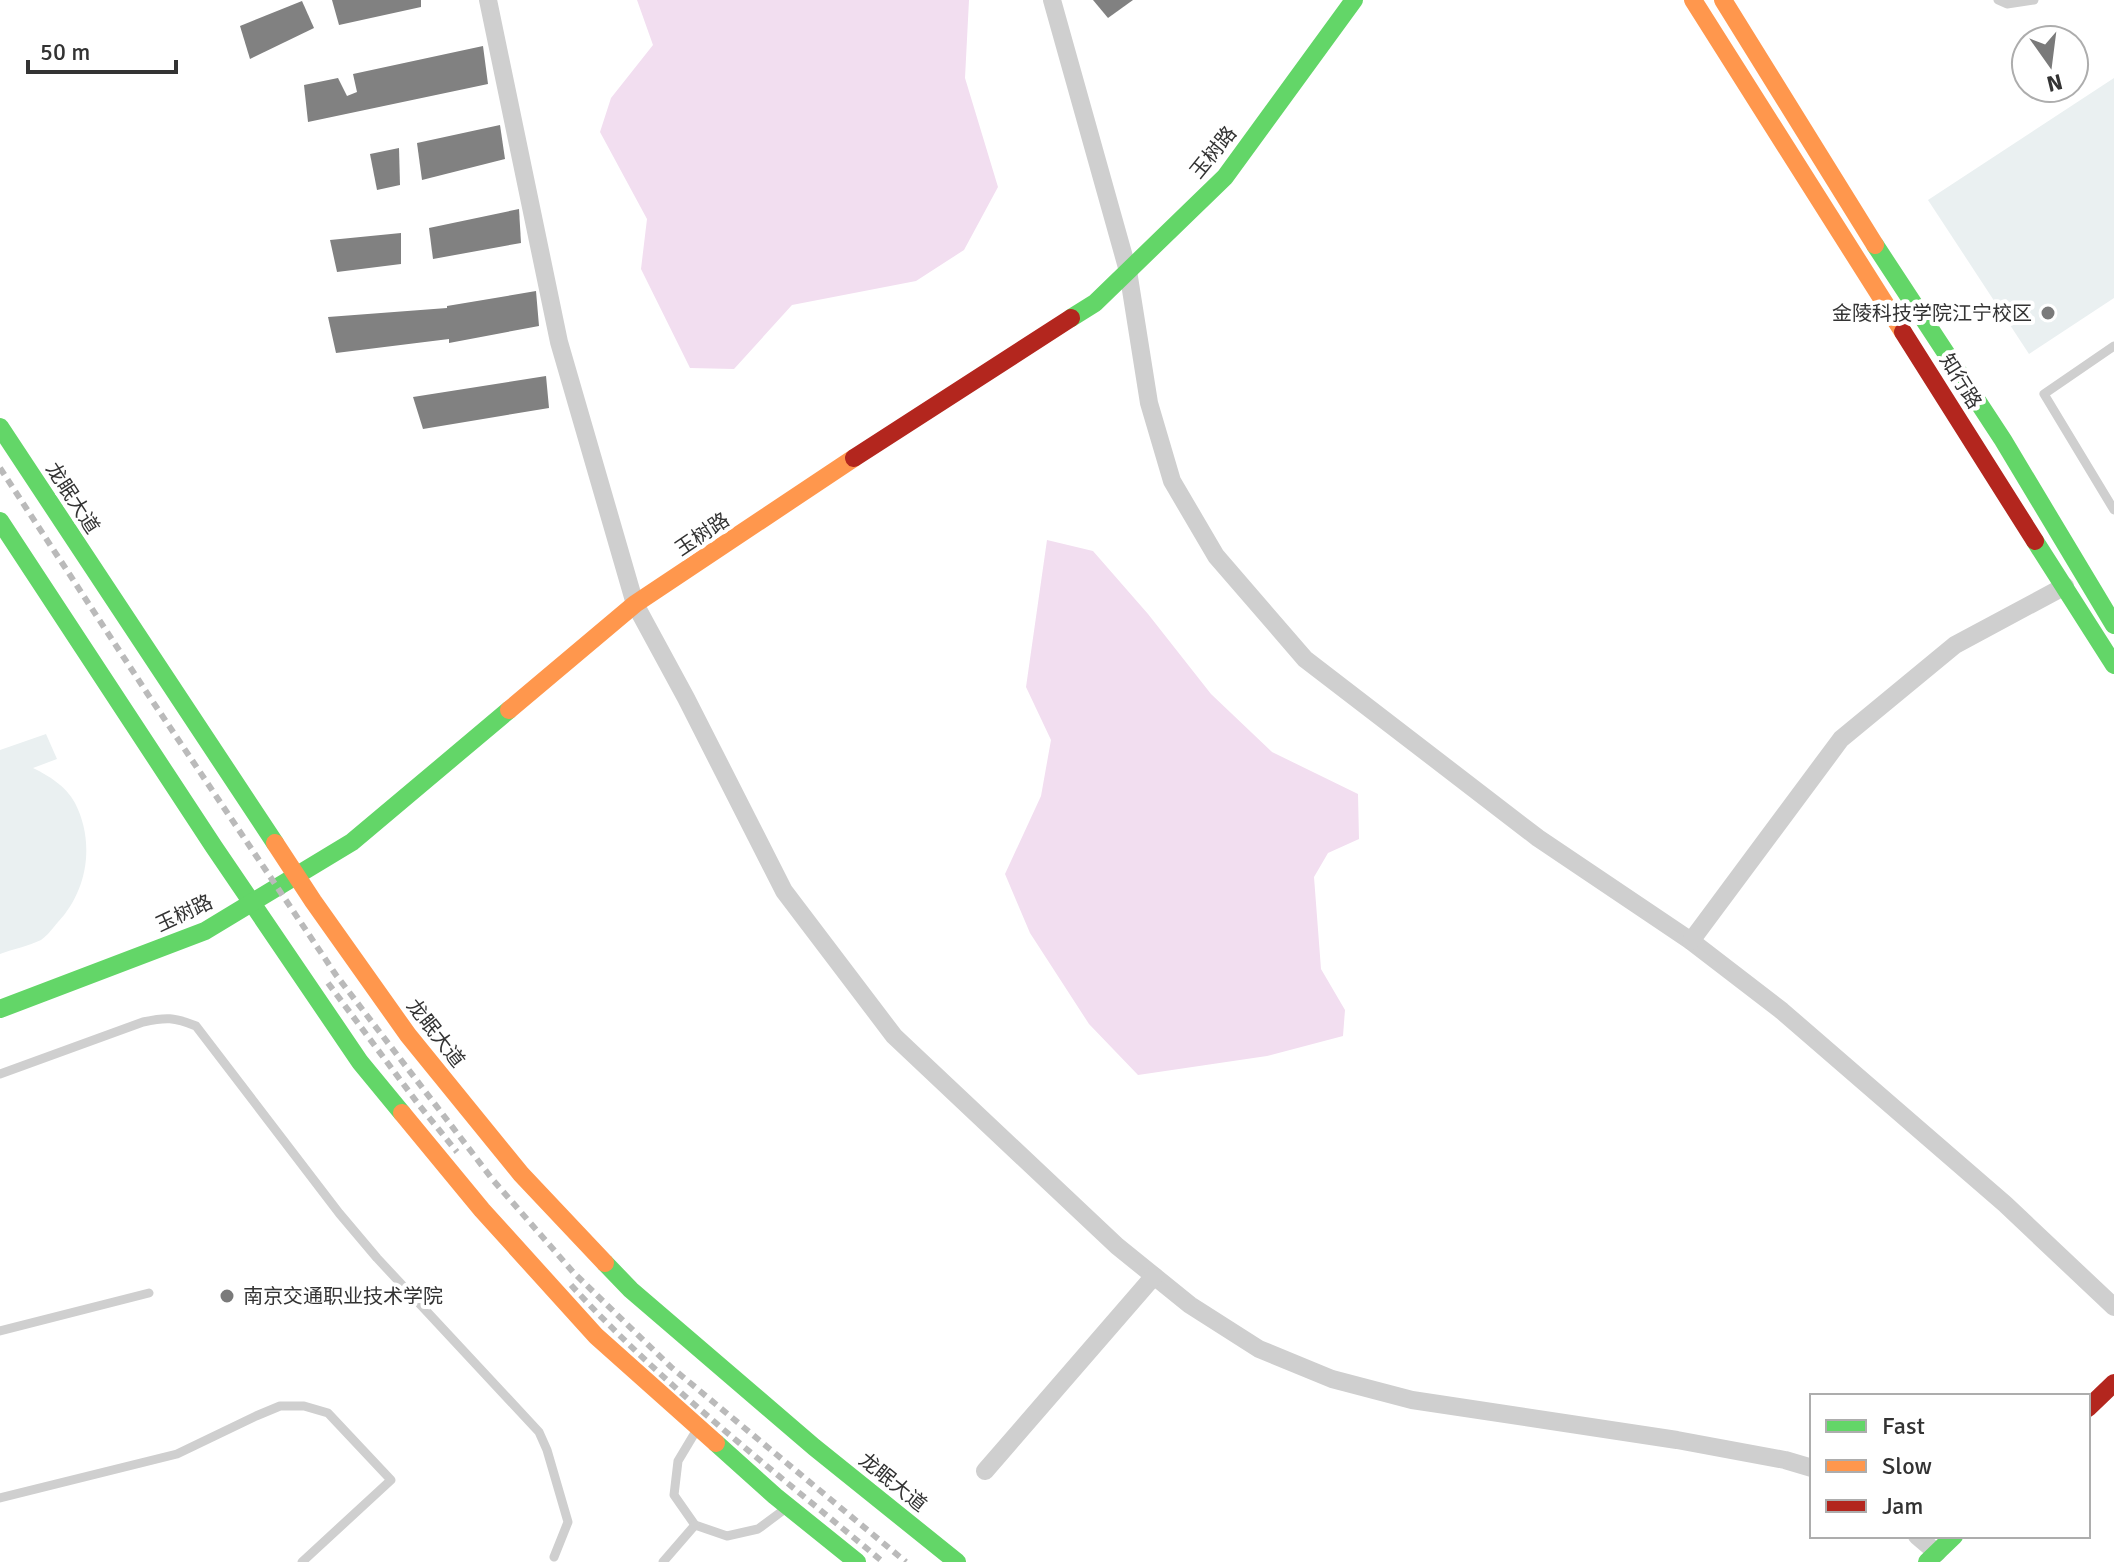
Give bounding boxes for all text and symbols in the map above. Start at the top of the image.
scale bar [28,24,176,74]
north arrow [2010,24,2090,104]
text: 50 m [40,37,90,67]
text: N [2044,68,2065,98]
street label: 玉树路 [1185,121,1242,183]
place label: 金陵科技学院江宁校区 [1832,301,2032,326]
marker: 金陵科技学院江宁校区 [2039,304,2057,322]
street label: 知行路 [1934,349,1987,413]
street label: 龙眠大道 [40,458,105,539]
street label: 玉树路 [670,507,734,562]
street label: 玉树路 [152,889,217,937]
street label: 龙眠大道 [401,994,470,1073]
place label: 南京交通职业技术学院 [243,1284,443,1309]
marker: 南京交通职业技术学院 [218,1287,236,1305]
legend [1810,1394,2090,1538]
text: Fast [1882,1411,1925,1441]
street label: 龙眠大道 [854,1448,932,1517]
text: Slow [1882,1451,1932,1481]
text: Jam [1882,1491,1923,1521]

